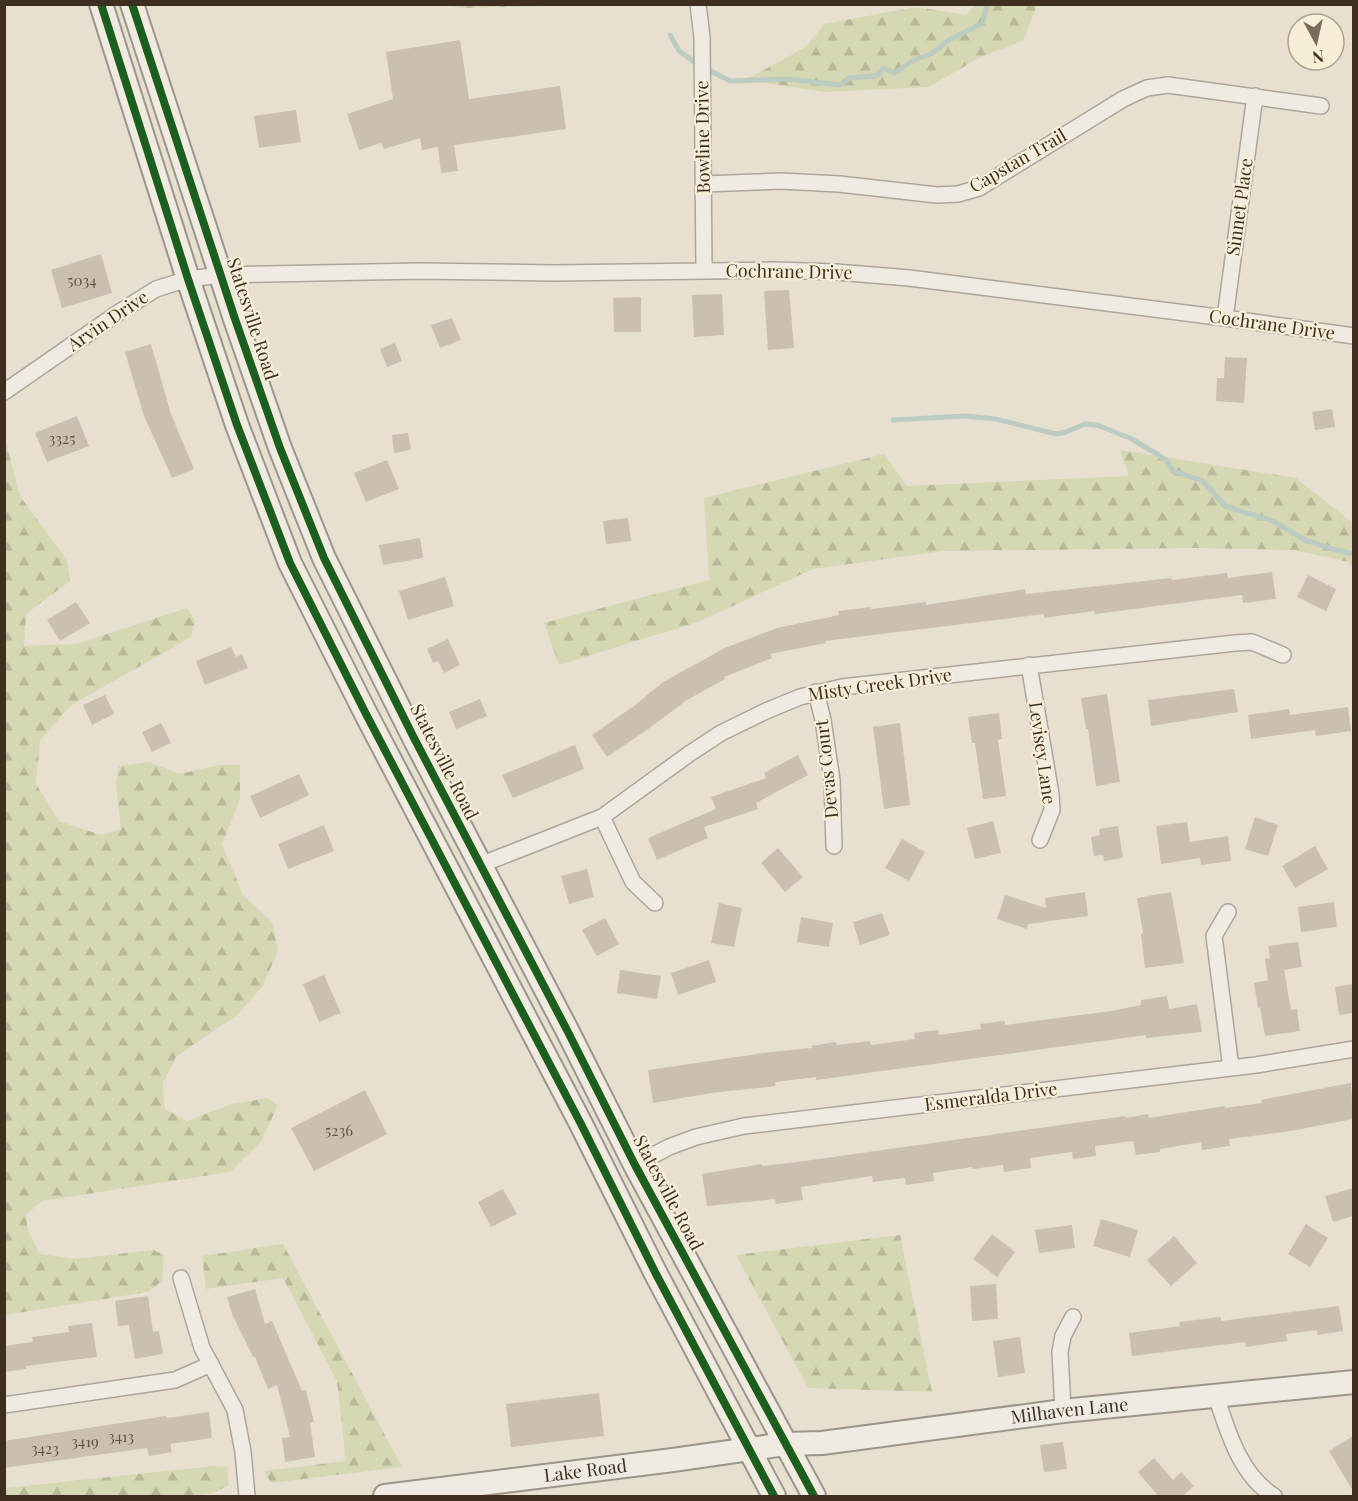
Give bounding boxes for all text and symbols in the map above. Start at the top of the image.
north arrow [1286,12,1346,72]
text: N [1311,46,1325,69]
street label: Bowline Drive [689,80,715,194]
street label: Capstan Trail [964,123,1071,198]
street label: Sinnet Place [1220,156,1258,257]
street label: Statesville Road [222,254,284,383]
street label: Cochrane Drive [725,258,853,284]
house number: 5034 [67,270,97,290]
street label: Arvin Drive [61,284,153,357]
street label: Cochrane Drive [1208,303,1337,345]
house number: 3325 [49,428,75,448]
street label: Misty Creek Drive [806,662,953,706]
street label: Statesville Road [405,699,485,824]
street label: Levisey Lane [1024,700,1062,806]
street label: Devas Court [809,718,843,820]
street label: Esmeralda Drive [923,1076,1059,1116]
house number: 5236 [325,1120,353,1140]
street label: Statesville Road [628,1131,710,1255]
street label: Milhaven Lane [1009,1392,1129,1429]
house number: 3413 [108,1426,134,1446]
house number: 3419 [71,1431,99,1451]
house number: 3423 [31,1438,59,1458]
street label: Lake Road [542,1453,629,1487]

